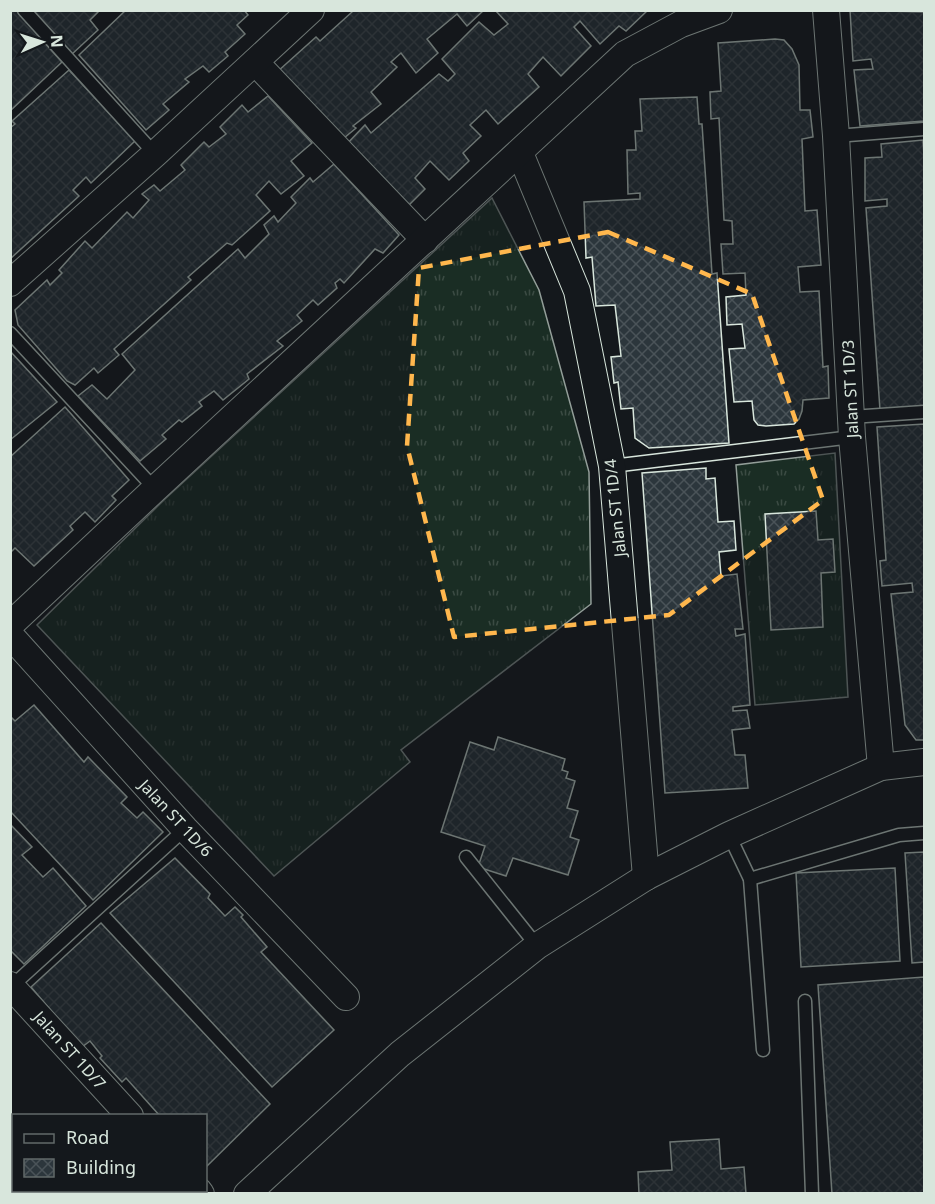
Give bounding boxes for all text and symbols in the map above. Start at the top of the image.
north arrow [12,12,72,72]
text: N [46,34,68,48]
street label: Jalan ST 1D/3 [836,339,864,441]
street label: Jalan ST 1D/4 [599,458,631,560]
street label: Jalan ST 1D/6 [133,773,218,861]
street label: Jalan ST 1D/7 [28,1005,111,1094]
legend [12,1114,207,1192]
text: Road [66,1125,109,1149]
text: Building [66,1155,136,1179]

